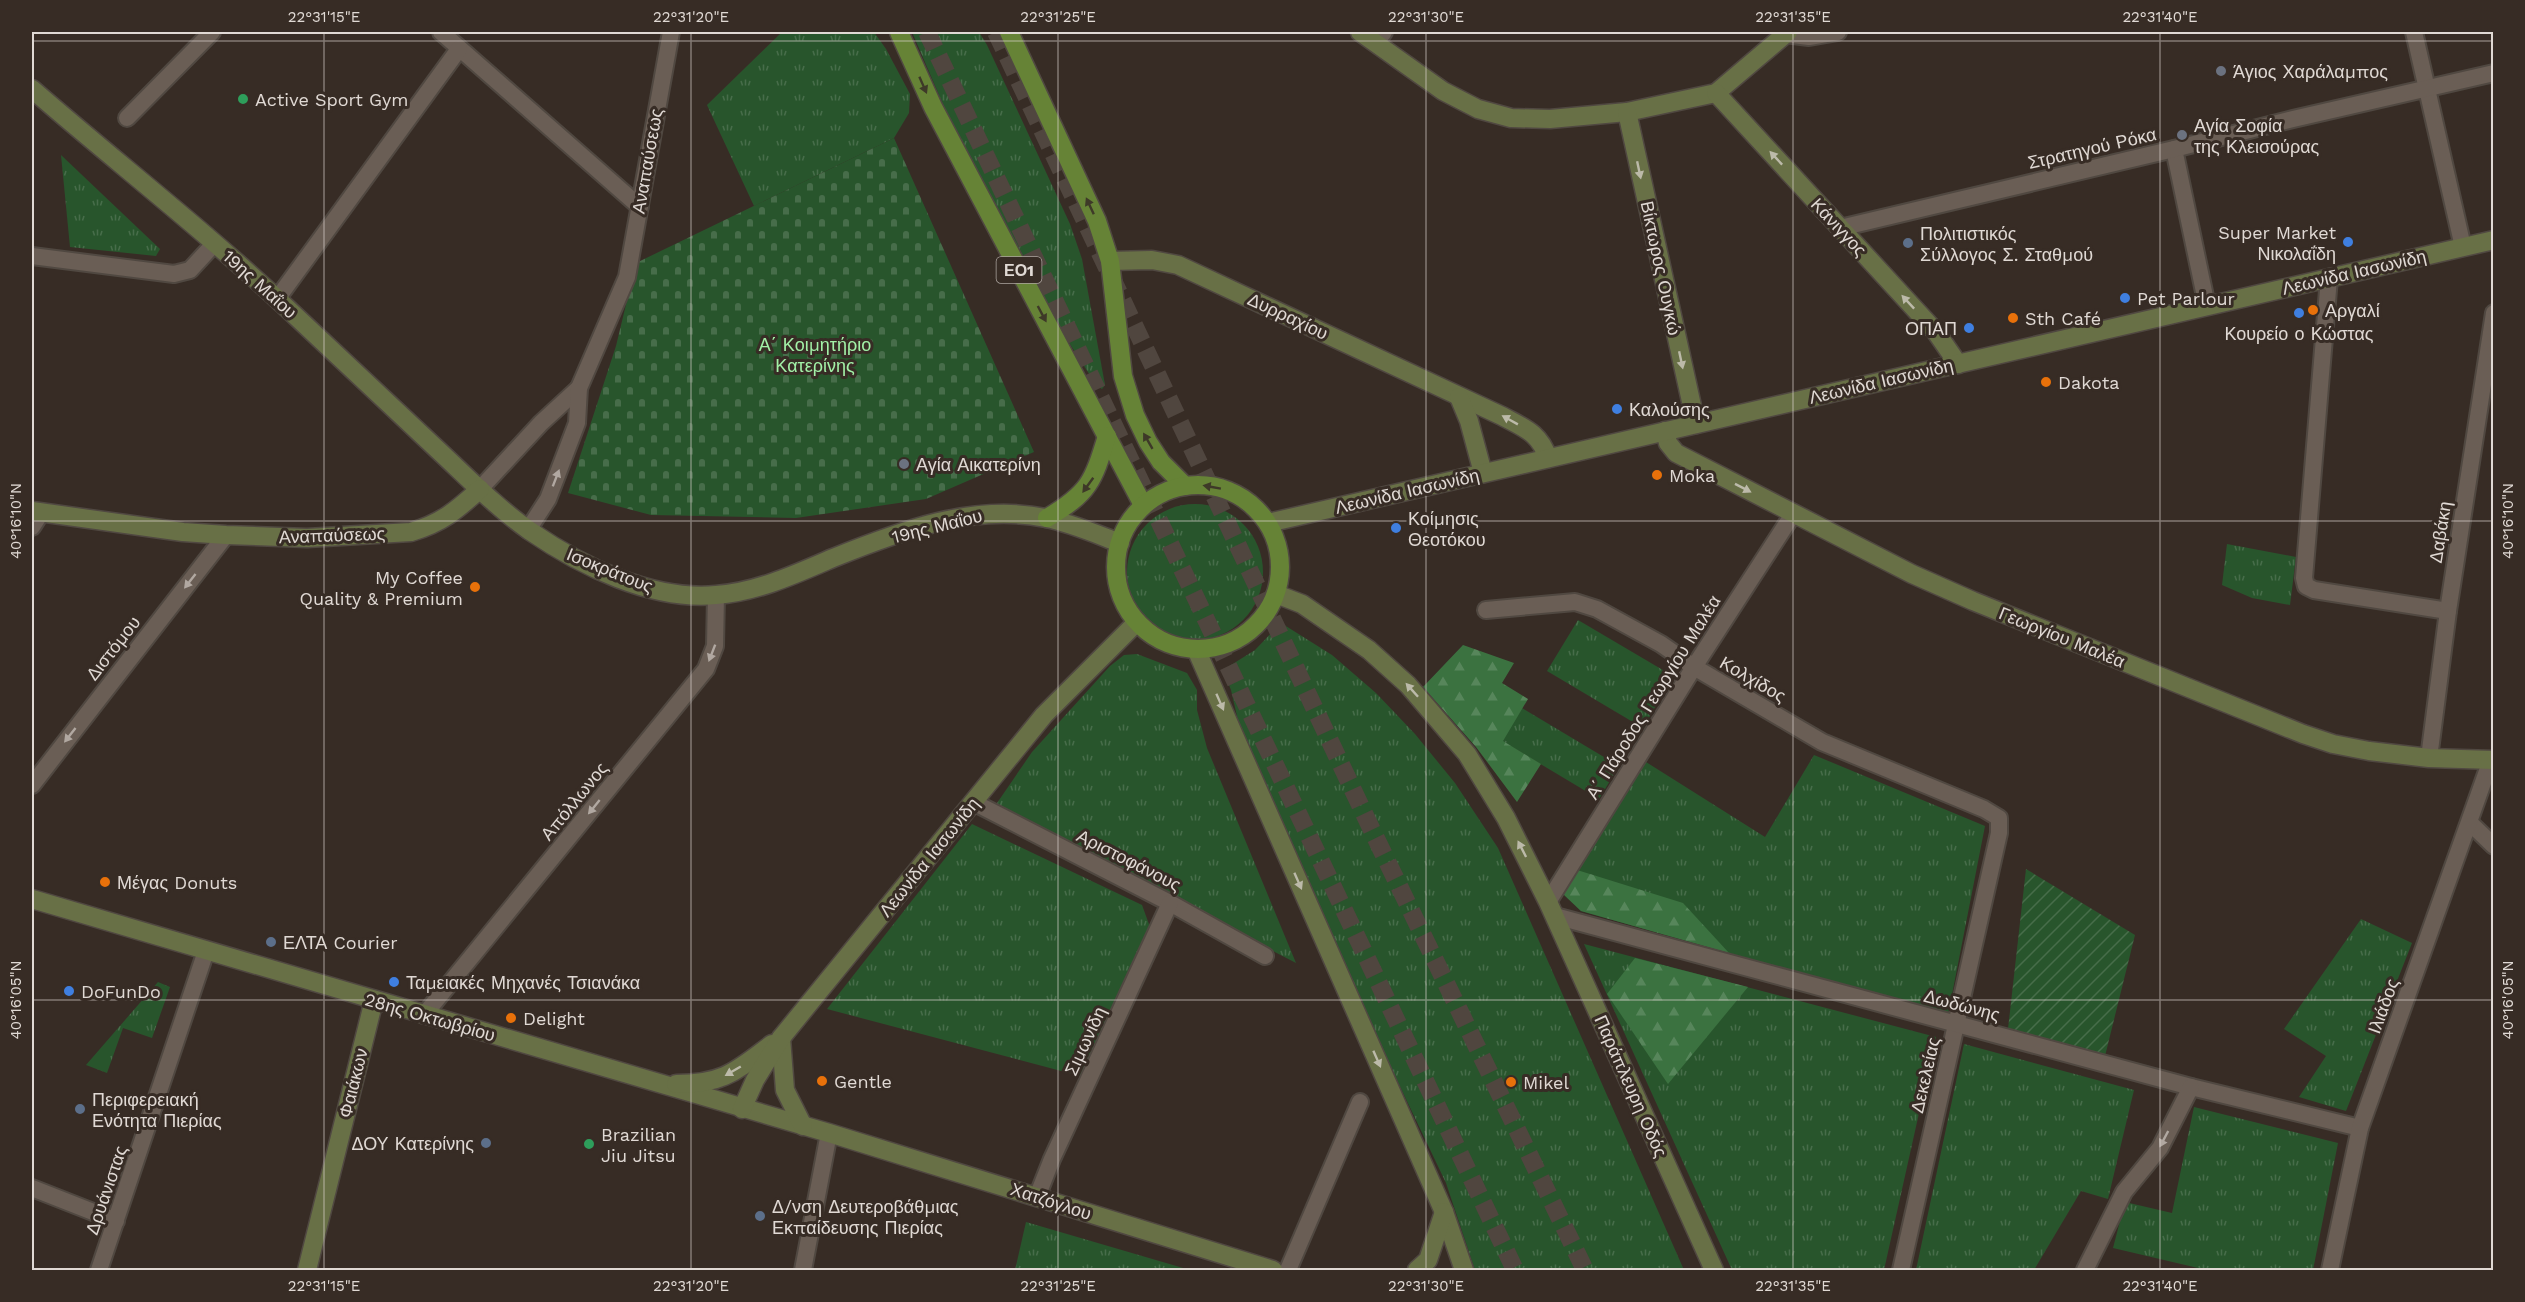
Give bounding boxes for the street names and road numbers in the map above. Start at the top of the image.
street label: Αναπαύσεως [627,106,667,215]
street label: Στρατηγού Ρόκα [2026,123,2158,173]
street label: Κάνιγγος [1807,194,1871,261]
street label: Βίκτωρος Ουγκώ [1637,199,1685,337]
street label: 19ης Μαΐου [219,245,301,323]
street label: Λεωνίδα Ιασωνίδη [2280,245,2428,299]
road number: ΕΟ1 [996,257,1042,283]
street label: Δυρραχίου [1245,288,1331,344]
street label: Λεωνίδα Ιασωνίδη [1807,354,1955,408]
street label: Λεωνίδα Ιασωνίδη [1333,464,1481,518]
street label: Δαβάκη [2425,500,2455,564]
street label: 19ης Μαΐου [890,505,984,547]
street label: Αναπαύσεως [278,523,386,547]
street label: Ισοκράτους [564,543,656,597]
street label: Α΄ Πάροδος Γεωργίου Μαλέα [1581,591,1725,803]
street label: Γεωργίου Μαλέα [1996,602,2128,672]
street label: Διστόμου [82,612,144,684]
street label: Κολχίδος [1716,652,1790,706]
street label: Απόλλωνος [536,757,612,844]
street label: Λεωνίδα Ιασωνίδη [875,793,983,921]
street label: Αριστοφάνους [1074,825,1185,895]
street label: Ιλιάδος [2363,975,2403,1036]
street label: Δωδώνης [1922,985,2003,1025]
street label: 28ης Οκτωβρίου [362,988,498,1046]
street label: Σιμωνίδη [1060,1003,1110,1079]
street label: Παράπλευρη Οδός [1590,1012,1672,1161]
street label: Δεκελείας [1906,1035,1944,1115]
street label: Φαιάκων [334,1046,372,1120]
street label: Δρυάνιστας [81,1143,131,1237]
street label: Χατζόγλου [1008,1178,1094,1224]

